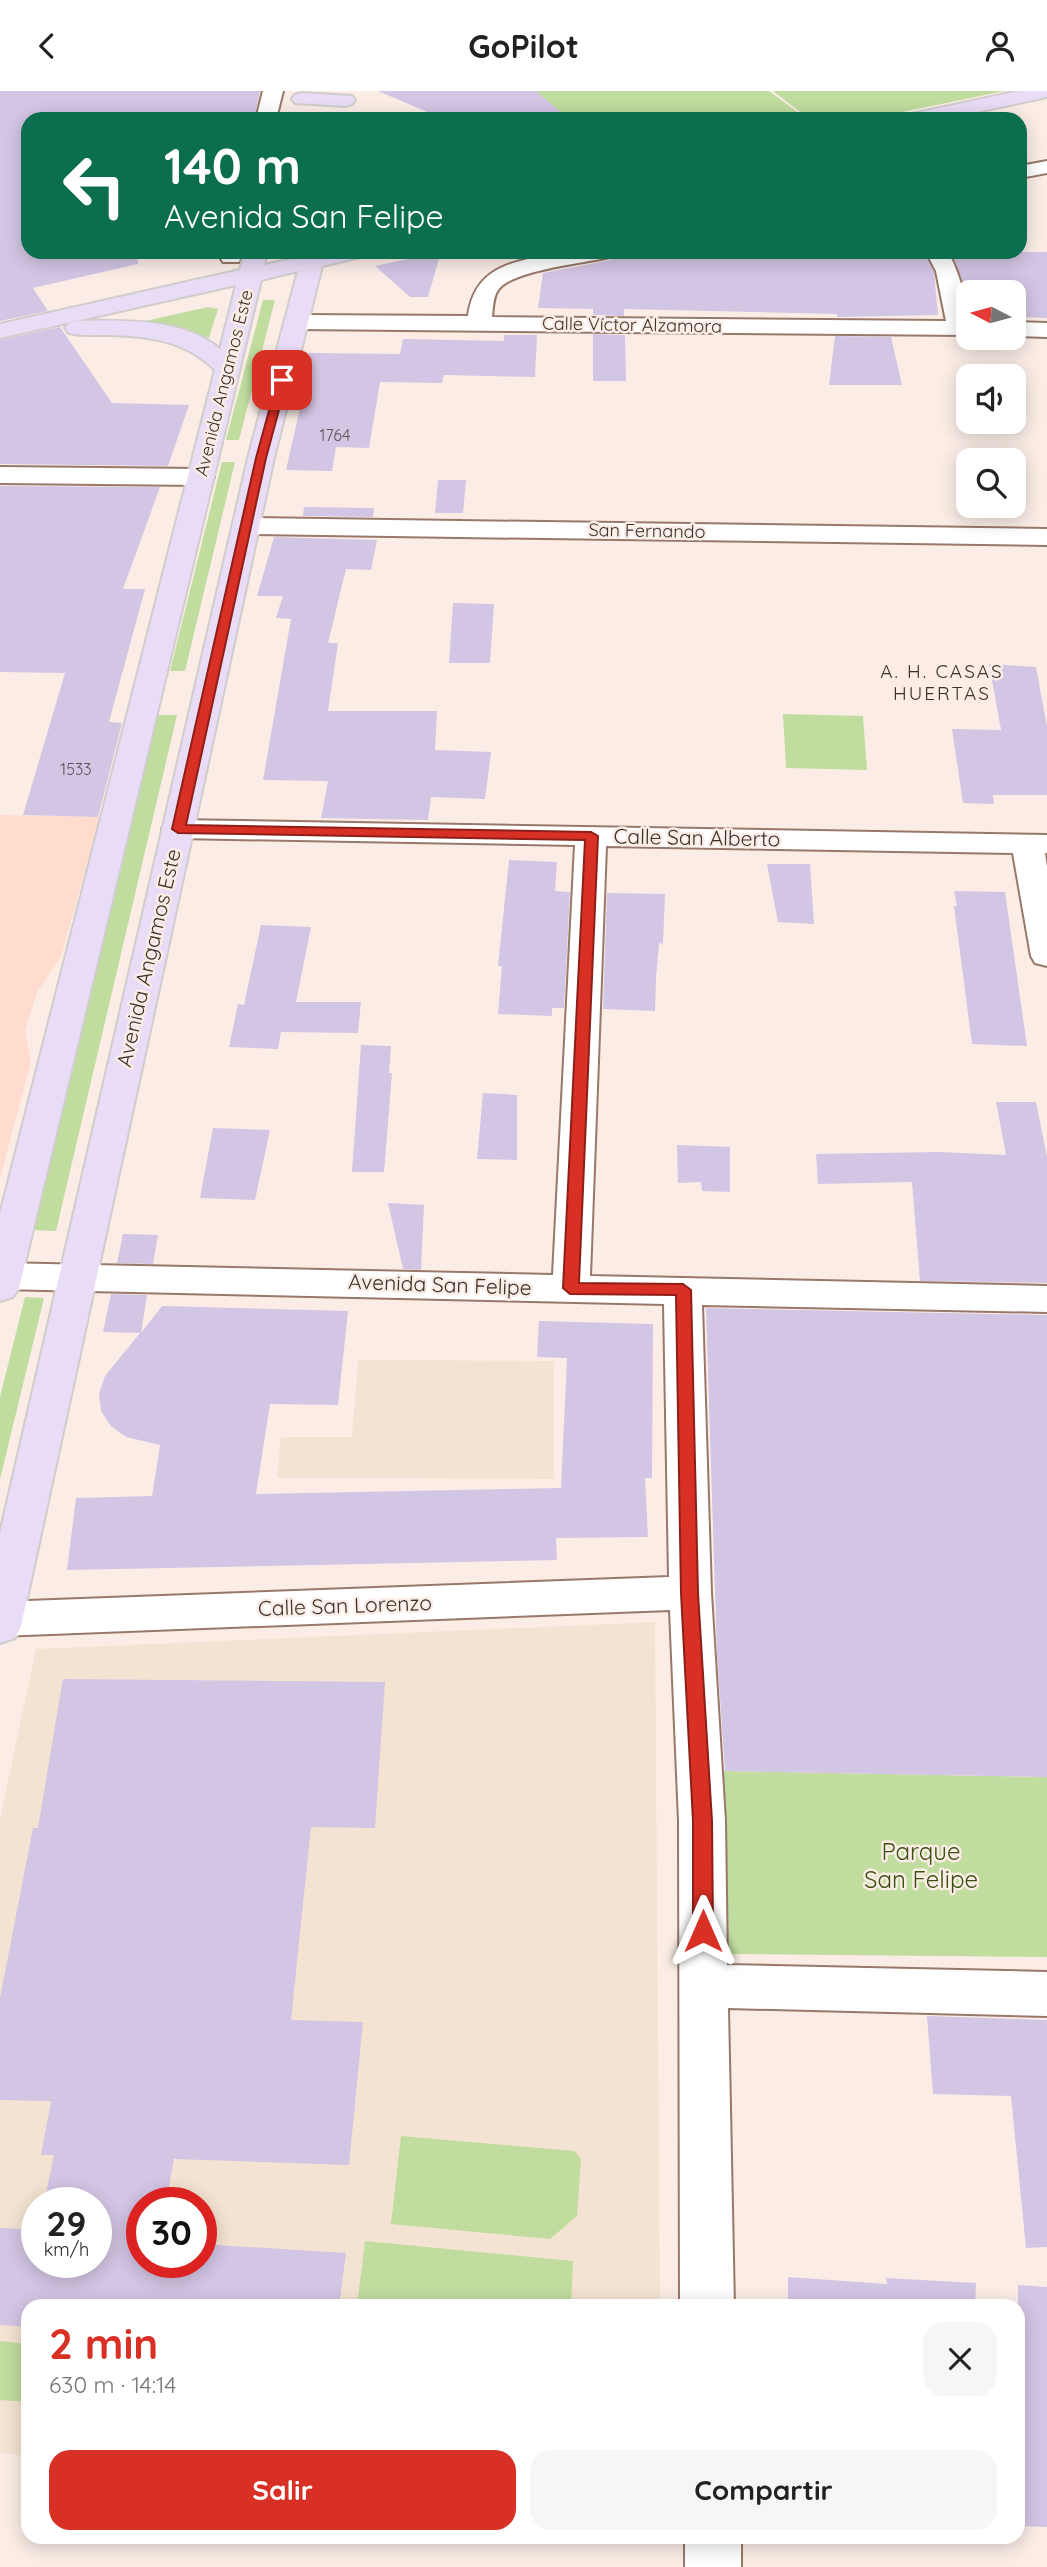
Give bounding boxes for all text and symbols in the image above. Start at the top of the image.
text: GoPilot [468,26,579,66]
icon: back [28,27,66,65]
icon: person [981,27,1019,65]
text: 140 m [164,135,301,196]
icon: left [49,140,140,231]
text: Avenida San Felipe [164,196,444,236]
north arrow [956,280,1026,350]
map controls [956,280,1026,518]
street label: Avenida Angamos Este [189,287,258,478]
street label: Calle Víctor Alzamora [542,311,722,338]
pin [252,350,312,410]
icon: arrive [263,361,301,399]
button: sound [956,364,1026,434]
house number: 1764 [320,425,350,445]
button: search [956,448,1026,518]
street label: San Fernando [588,518,706,543]
district label: A. H. CASAS HUERTAS [880,659,1004,705]
house number: 1533 [60,759,92,779]
street label: Calle San Alberto [613,823,781,851]
street label: Avenida Angamos Este [110,846,186,1069]
street label: Avenida San Felipe [348,1268,532,1300]
street label: Calle San Lorenzo [258,1589,432,1621]
park label: Parque San Felipe [864,1836,978,1894]
position arrow [666,1894,740,1968]
speed limit sign: 30 [126,2187,217,2278]
text: 29 [47,2201,86,2245]
text: km/h [44,2238,89,2261]
text: 2 min [49,2317,158,2370]
button: close [923,2322,997,2396]
text: 630 m · 14:14 [49,2370,176,2399]
button: Salir [49,2450,516,2530]
button: Compartir [530,2450,997,2530]

